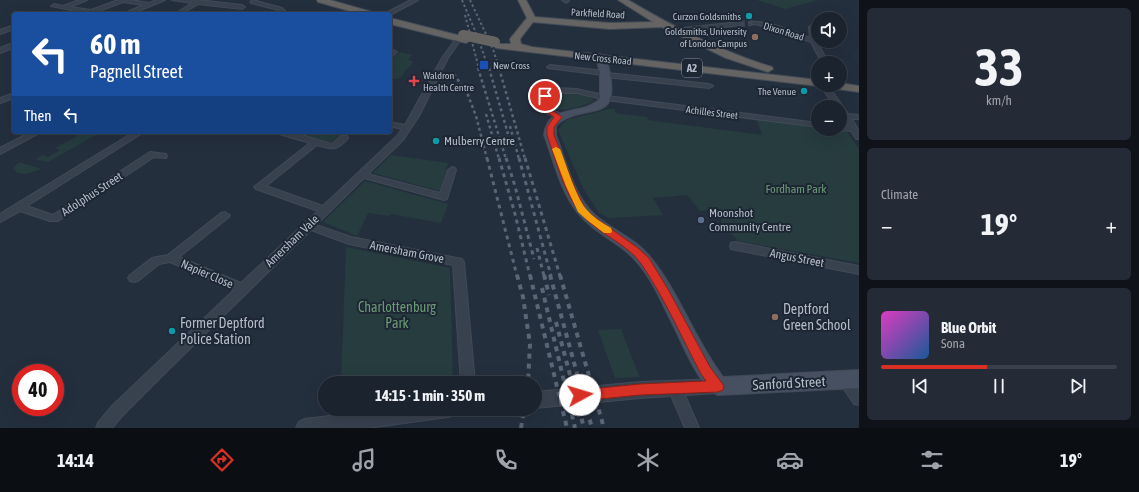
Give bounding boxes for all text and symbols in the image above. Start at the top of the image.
street label: Parkfield Road [571,7,626,20]
place label: Curzon Goldsmiths [673,11,741,22]
marker: Curzon Goldsmiths [744,11,754,21]
map controls [811,12,847,136]
button: sound [811,12,847,48]
street label: Dixon Road [762,20,806,43]
place label: Goldsmiths, University of London Campus [665,26,747,49]
icon: left [24,28,76,80]
text: 60 m [90,28,140,60]
marker: Goldsmiths, University of London Campus [750,32,760,42]
text: 33 [975,37,1023,97]
street label: New Cross Road [574,50,632,67]
button: + [811,56,847,92]
marker: New Cross [478,59,490,71]
road number: A2 [682,59,702,77]
place label: New Cross [493,60,530,71]
text: Pagnell Street [90,61,183,82]
place label: Waldron Health Centre [423,70,474,93]
marker: Waldron Health Centre [408,75,420,87]
pin [528,79,562,113]
icon: arrive [534,85,556,107]
place label: The Venue [758,86,796,97]
marker: The Venue [799,86,809,96]
text: km/h [986,93,1012,108]
button: − [811,100,847,136]
icon: left [60,104,82,126]
street label: Achilles Street [685,104,739,121]
text: Then [24,107,52,124]
place label: Mulberry Centre [444,134,515,148]
marker: Mulberry Centre [431,136,441,146]
street label: Adolphus Street [59,169,126,219]
park label: Fordham Park [765,182,827,196]
text: Climate [881,187,918,202]
place label: Moonshot Community Centre [709,206,791,234]
text: 19° [981,207,1017,241]
street label: Amersham Vale [262,212,322,270]
text: − [881,212,892,238]
text: + [1106,212,1117,238]
marker: Moonshot Community Centre [696,215,706,225]
street label: Amersham Grove [369,238,445,266]
street label: Angus Street [769,246,826,270]
street label: Napier Close [179,257,235,291]
park label: Charlottenburg Park [358,299,436,331]
place label: Deptford Green School [783,301,851,333]
marker: Deptford Green School [770,312,780,322]
place label: Former Deptford Police Station [180,315,265,347]
text: Blue Orbit [941,319,996,336]
marker: Former Deptford Police Station [167,326,177,336]
text: Sona [941,336,965,351]
speed limit sign: 40 [12,364,64,416]
street label: Sanford Street [752,373,826,393]
position arrow [559,374,601,416]
icon: previous [909,375,931,397]
icon: pause [988,375,1010,397]
icon: next [1067,375,1089,397]
text: 14:15 · 1 min · 350 m [375,387,485,404]
icon: directions [208,446,236,474]
icon: music [350,446,378,474]
icon: phone [492,446,520,474]
icon: climate [634,446,662,474]
icon: car [776,446,804,474]
icon: filters [918,446,946,474]
text: 14:14 [57,450,94,471]
text: 19° [1060,450,1082,471]

